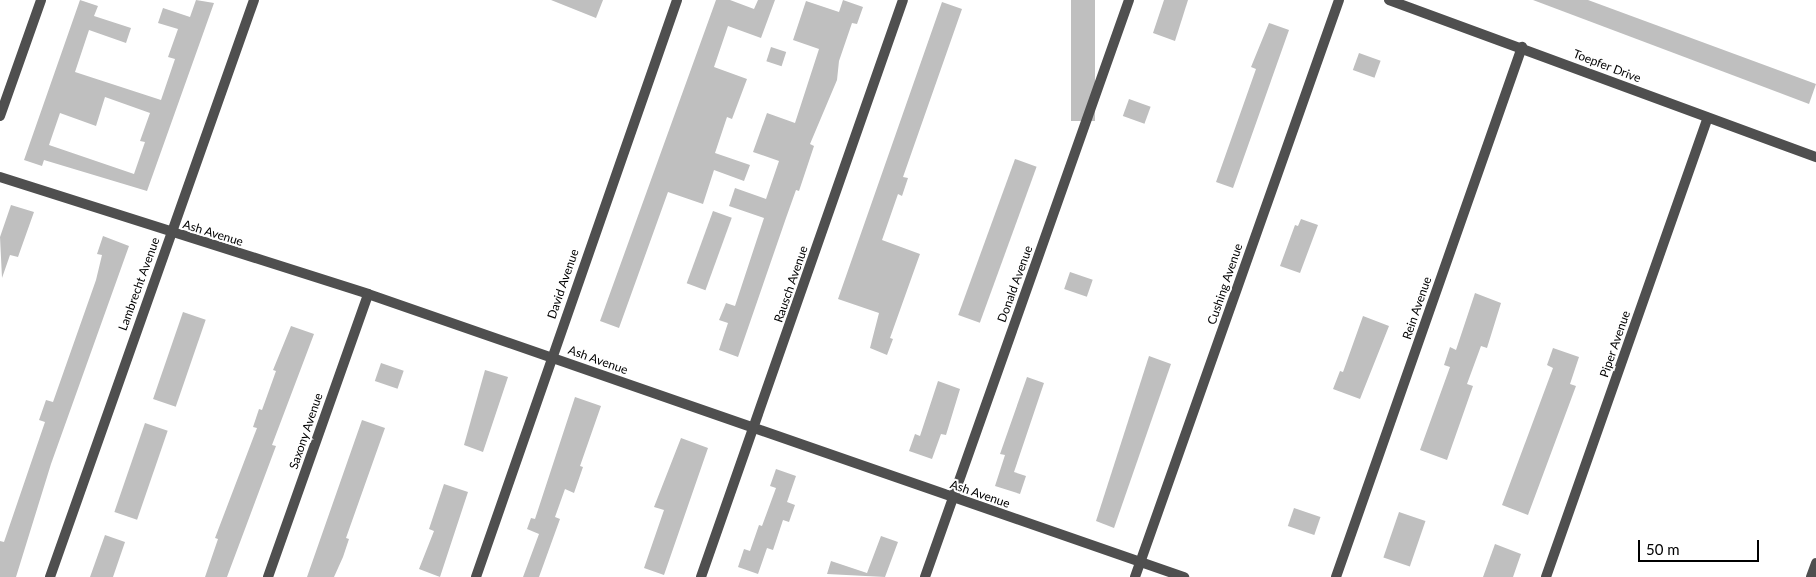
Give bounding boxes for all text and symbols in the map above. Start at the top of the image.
street label: Toepfer Drive [1571,46,1643,86]
street label: Ash Avenue [181,217,245,249]
street label: Lambrecht Avenue [115,235,163,333]
street label: Cushing Avenue [1204,241,1246,327]
street label: Rausch Avenue [771,244,811,324]
street label: Donald Avenue [994,244,1036,324]
street label: David Avenue [544,247,582,321]
street label: Rein Avenue [1399,275,1435,341]
street label: Piper Avenue [1597,308,1633,380]
street label: Ash Avenue [566,342,630,378]
street label: Saxony Avenue [286,391,326,471]
street label: Ash Avenue [948,477,1012,511]
scale bar [1641,530,1762,562]
text: 50 m [1646,540,1680,558]

